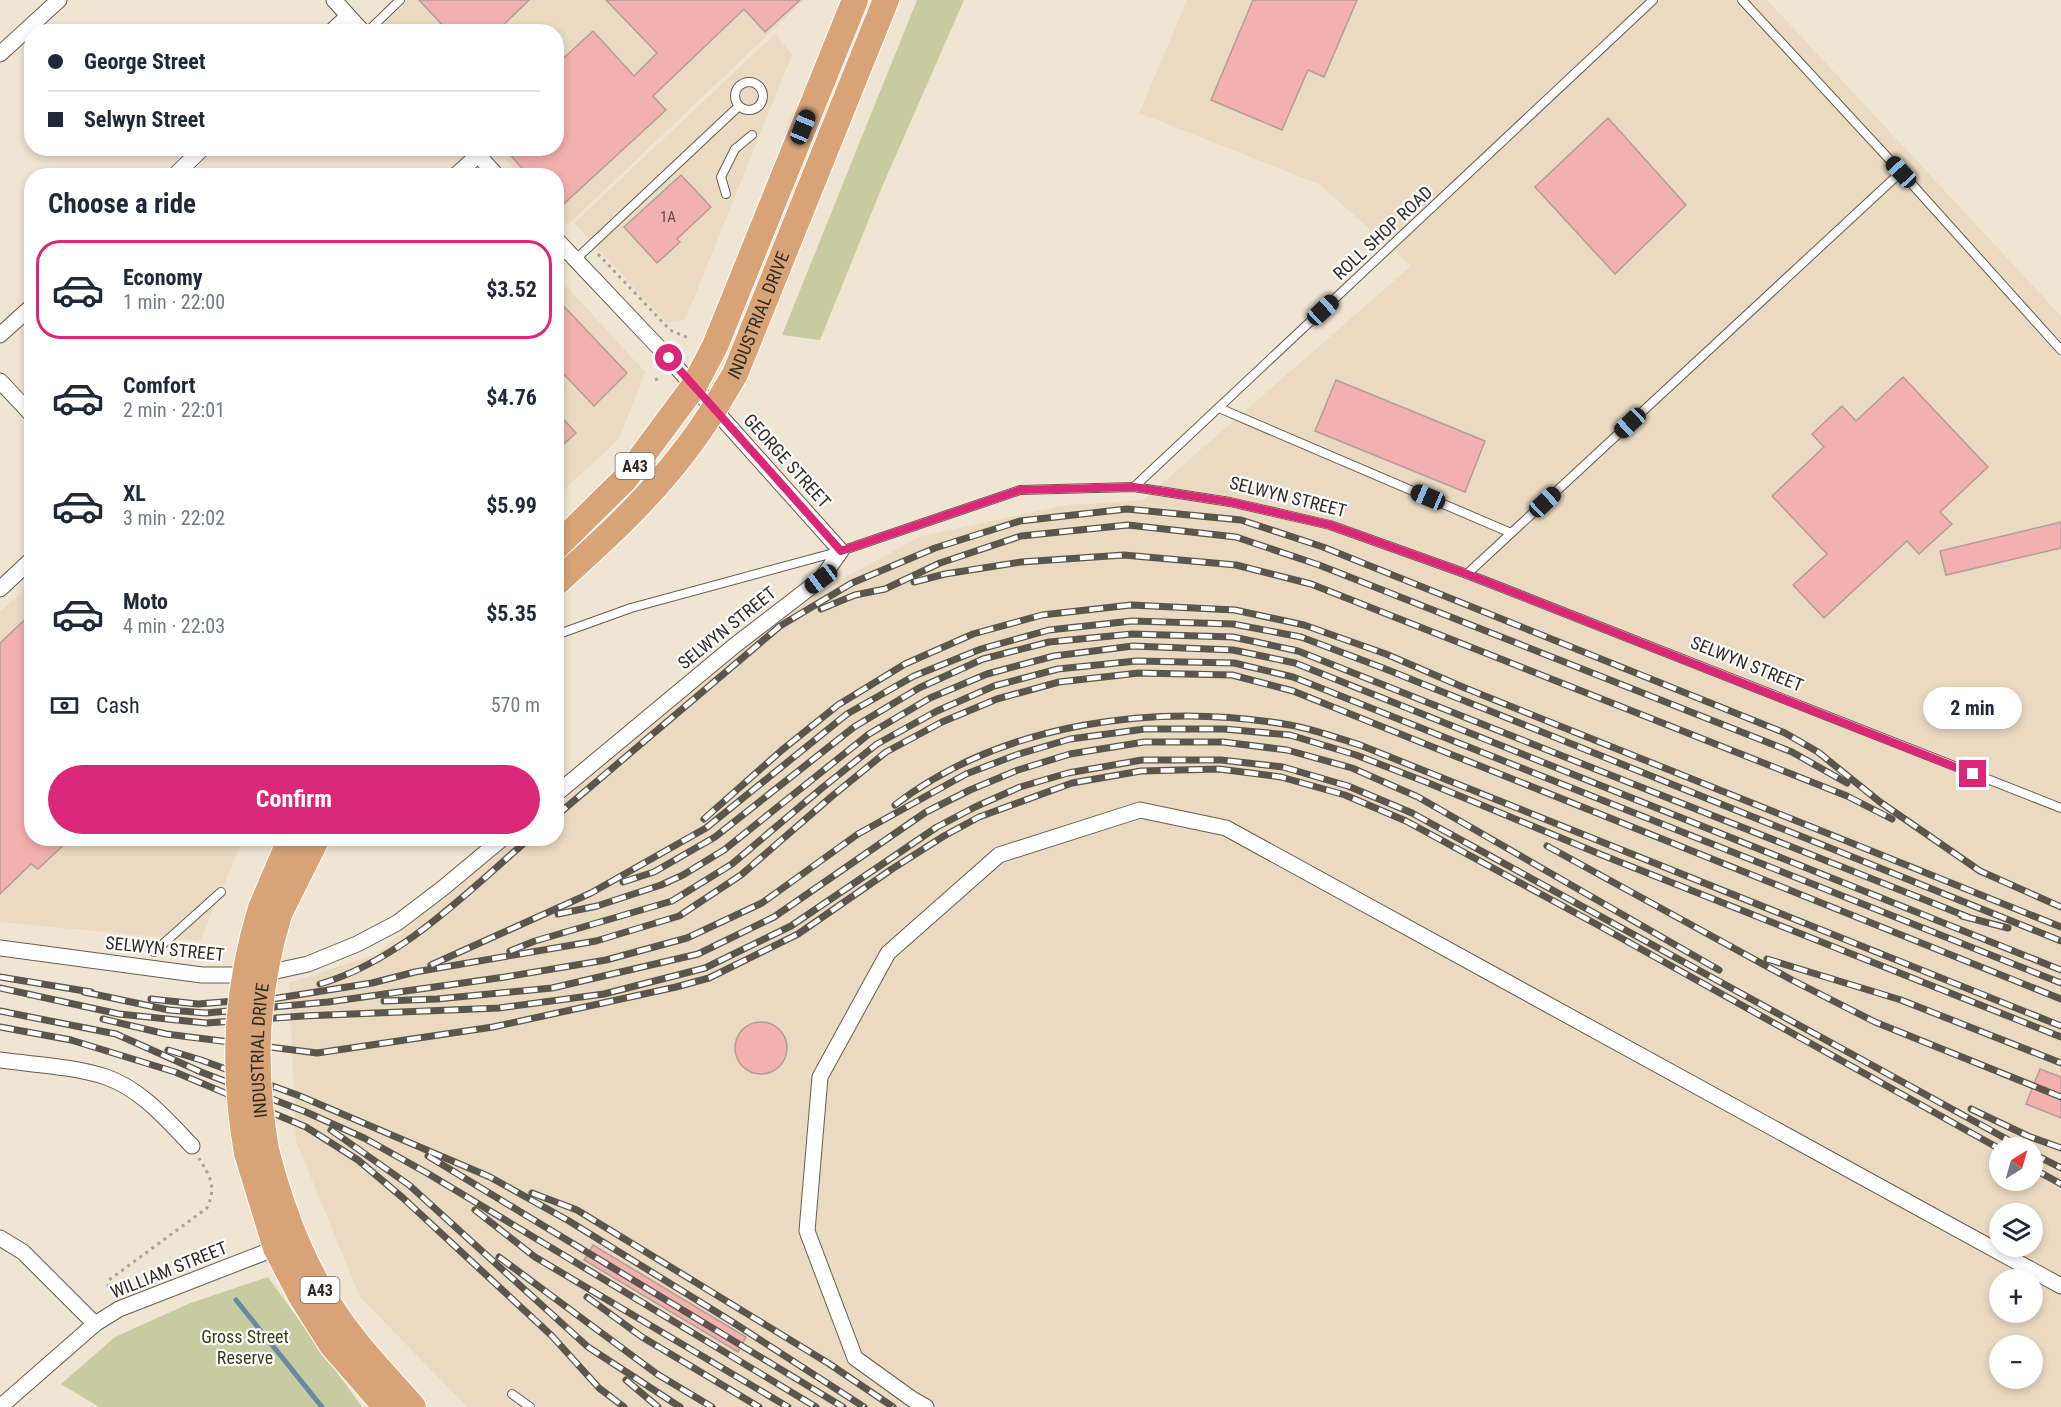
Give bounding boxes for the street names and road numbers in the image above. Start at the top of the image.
street label: ROLL SHOP ROAD [1329,181,1437,284]
street label: INDUSTRIAL DRIVE [723,248,793,383]
street label: GEORGE STREET [740,409,835,512]
road number: A43 [616,453,654,479]
street label: SELWYN STREET [1227,472,1349,521]
street label: SELWYN STREET [674,582,780,673]
street label: SELWYN STREET [1688,631,1807,696]
street label: SELWYN STREET [104,932,226,965]
street label: INDUSTRIAL DRIVE [247,981,273,1119]
street label: WILLIAM STREET [107,1237,230,1302]
road number: A43 [300,1277,340,1303]

